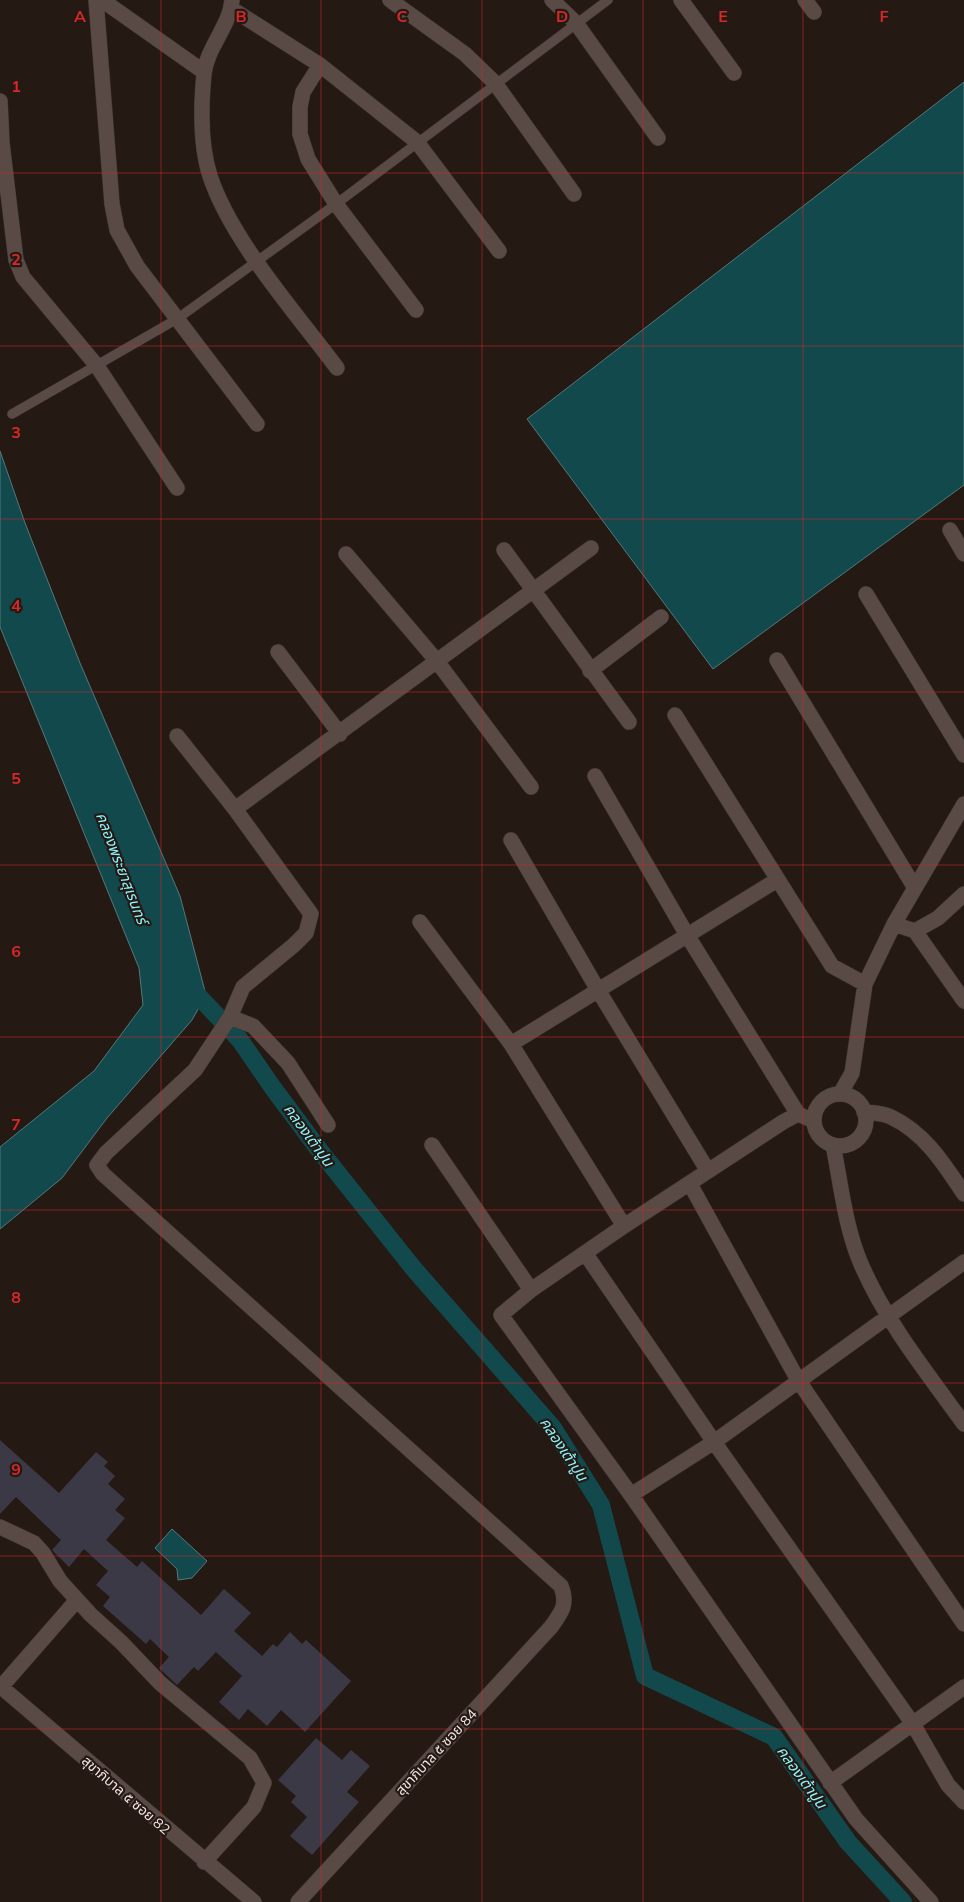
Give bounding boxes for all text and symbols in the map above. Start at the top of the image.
text: A [74,6,86,26]
text: B [235,6,247,26]
text: C [397,6,408,26]
text: D [556,6,568,26]
text: E [718,6,728,26]
text: F [879,6,889,26]
text: 1 [11,76,21,96]
text: 2 [11,249,21,269]
text: 3 [11,422,21,442]
text: 4 [11,595,21,615]
text: 5 [11,768,21,788]
water label: คลองพระยาสุเรนทร์ [92,809,153,930]
text: 6 [11,941,21,961]
water label: คลองเต้าปูน [280,1100,338,1171]
text: 7 [11,1114,21,1134]
text: 8 [11,1287,21,1307]
water label: คลองเต้าปูน [536,1414,593,1485]
text: 9 [11,1459,21,1479]
street label: สุขาภิบาล ๕ ซอย 84 [391,1705,481,1799]
water label: คลองเต้าปูน [773,1742,831,1813]
street label: สุขาภิบาล ๕ ซอย 82 [78,1752,174,1838]

